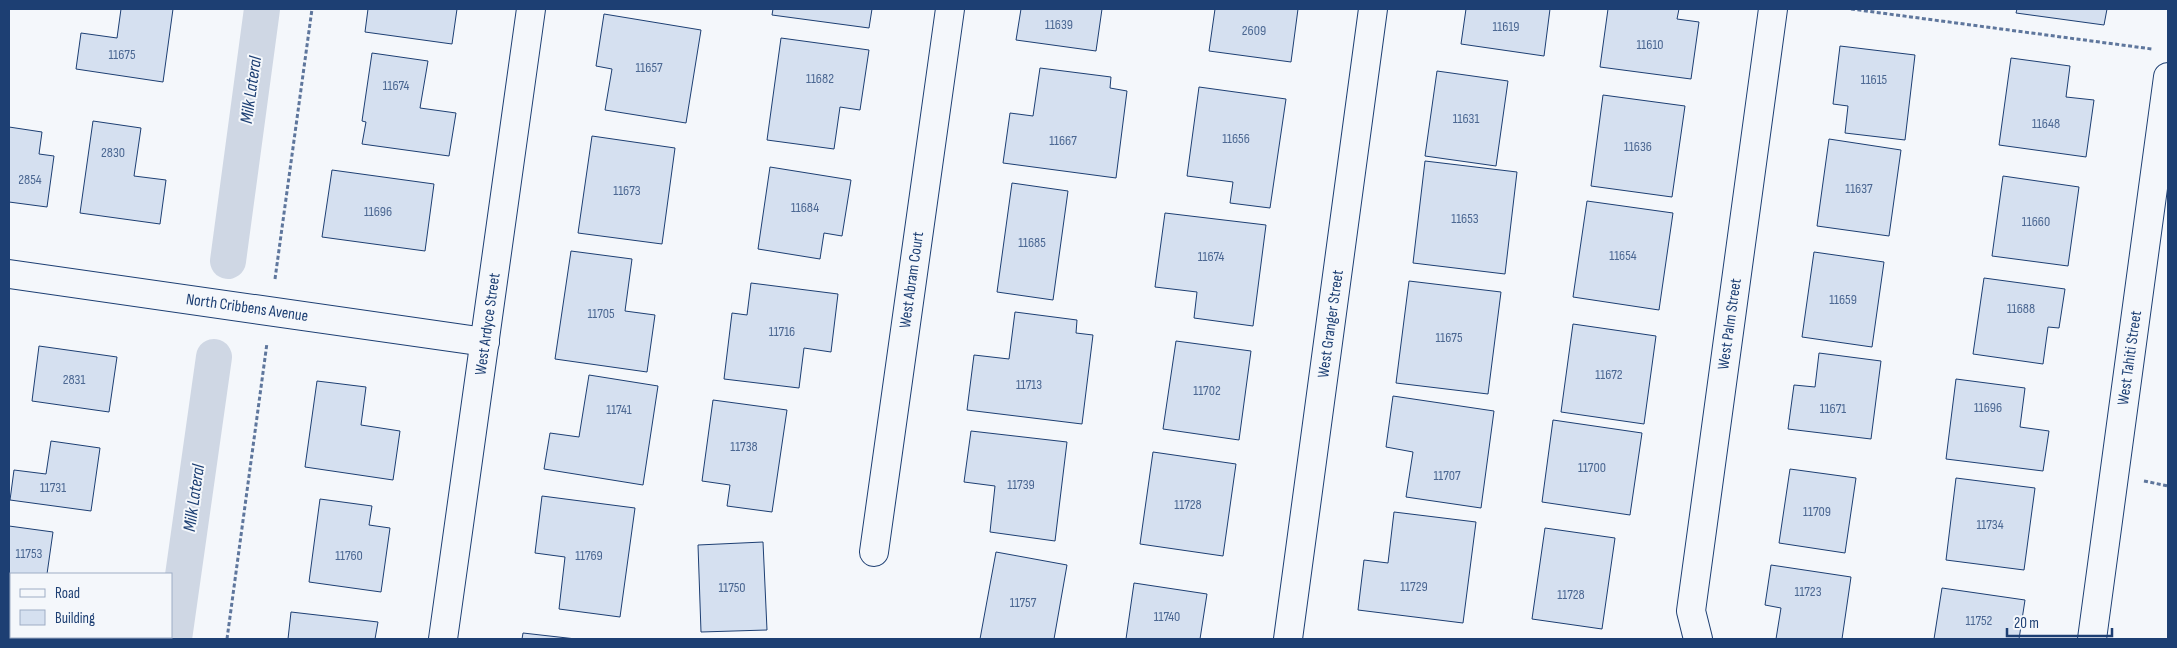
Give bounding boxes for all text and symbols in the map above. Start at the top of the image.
house number: 11639 [1045,16,1073,33]
house number: 11619 [1492,18,1520,35]
house number: 2609 [1242,22,1266,39]
house number: 11610 [1636,36,1664,53]
house number: 11675 [108,46,136,63]
water label: Milk Lateral [236,54,266,125]
house number: 11657 [635,59,663,76]
house number: 11682 [806,70,834,87]
house number: 11615 [1861,71,1888,88]
house number: 11674 [383,77,409,94]
house number: 11631 [1453,110,1479,127]
house number: 11648 [2032,115,2060,132]
house number: 11656 [1222,130,1250,147]
house number: 11667 [1049,132,1077,149]
house number: 11636 [1624,138,1652,155]
house number: 2830 [101,144,125,161]
house number: 2854 [18,171,42,188]
house number: 11637 [1845,180,1873,197]
house number: 11673 [613,182,641,199]
house number: 11684 [791,199,819,216]
house number: 11696 [364,203,392,220]
house number: 11653 [1451,210,1479,227]
house number: 11660 [2022,213,2050,230]
street label: West Abram Court [896,230,928,330]
house number: 11685 [1018,234,1046,251]
house number: 11654 [1609,247,1637,264]
house number: 11674 [1198,248,1224,265]
street label: West Granger Street [1314,269,1348,379]
street label: West Ardyce Street [471,272,505,376]
street label: West Palm Street [1714,277,1746,371]
street label: North Cribbens Avenue [185,290,309,326]
house number: 11659 [1829,291,1857,308]
house number: 11688 [2007,300,2035,317]
house number: 11705 [587,305,615,322]
street label: West Tahiti Street [2114,309,2146,407]
house number: 11716 [769,323,795,340]
house number: 11675 [1435,329,1463,346]
house number: 11672 [1595,366,1623,383]
house number: 2831 [63,371,85,388]
house number: 11713 [1016,376,1042,393]
house number: 11702 [1193,382,1221,399]
house number: 11696 [1974,399,2002,416]
house number: 11671 [1820,400,1846,417]
house number: 11741 [606,401,632,418]
house number: 11738 [730,438,758,455]
house number: 11700 [1578,459,1606,476]
water label: Milk Lateral [179,462,209,533]
house number: 11707 [1433,467,1461,484]
house number: 11739 [1007,476,1035,493]
house number: 11731 [40,479,66,496]
house number: 11728 [1174,496,1202,513]
house number: 11709 [1803,503,1831,520]
house number: 11734 [1976,516,2004,533]
house number: 11753 [16,545,43,562]
house number: 11760 [335,547,363,564]
house number: 11769 [575,547,603,564]
legend [10,573,172,638]
house number: 11729 [1400,578,1428,595]
house number: 11750 [718,579,746,596]
house number: 11723 [1794,583,1822,600]
text: Road [55,584,80,603]
house number: 11728 [1557,586,1585,603]
house number: 11757 [1010,594,1037,611]
scale bar [2007,606,2112,638]
house number: 11740 [1154,608,1180,625]
text: Building [55,609,95,628]
house number: 11752 [1966,612,1993,629]
text: 20 m [2014,614,2039,633]

